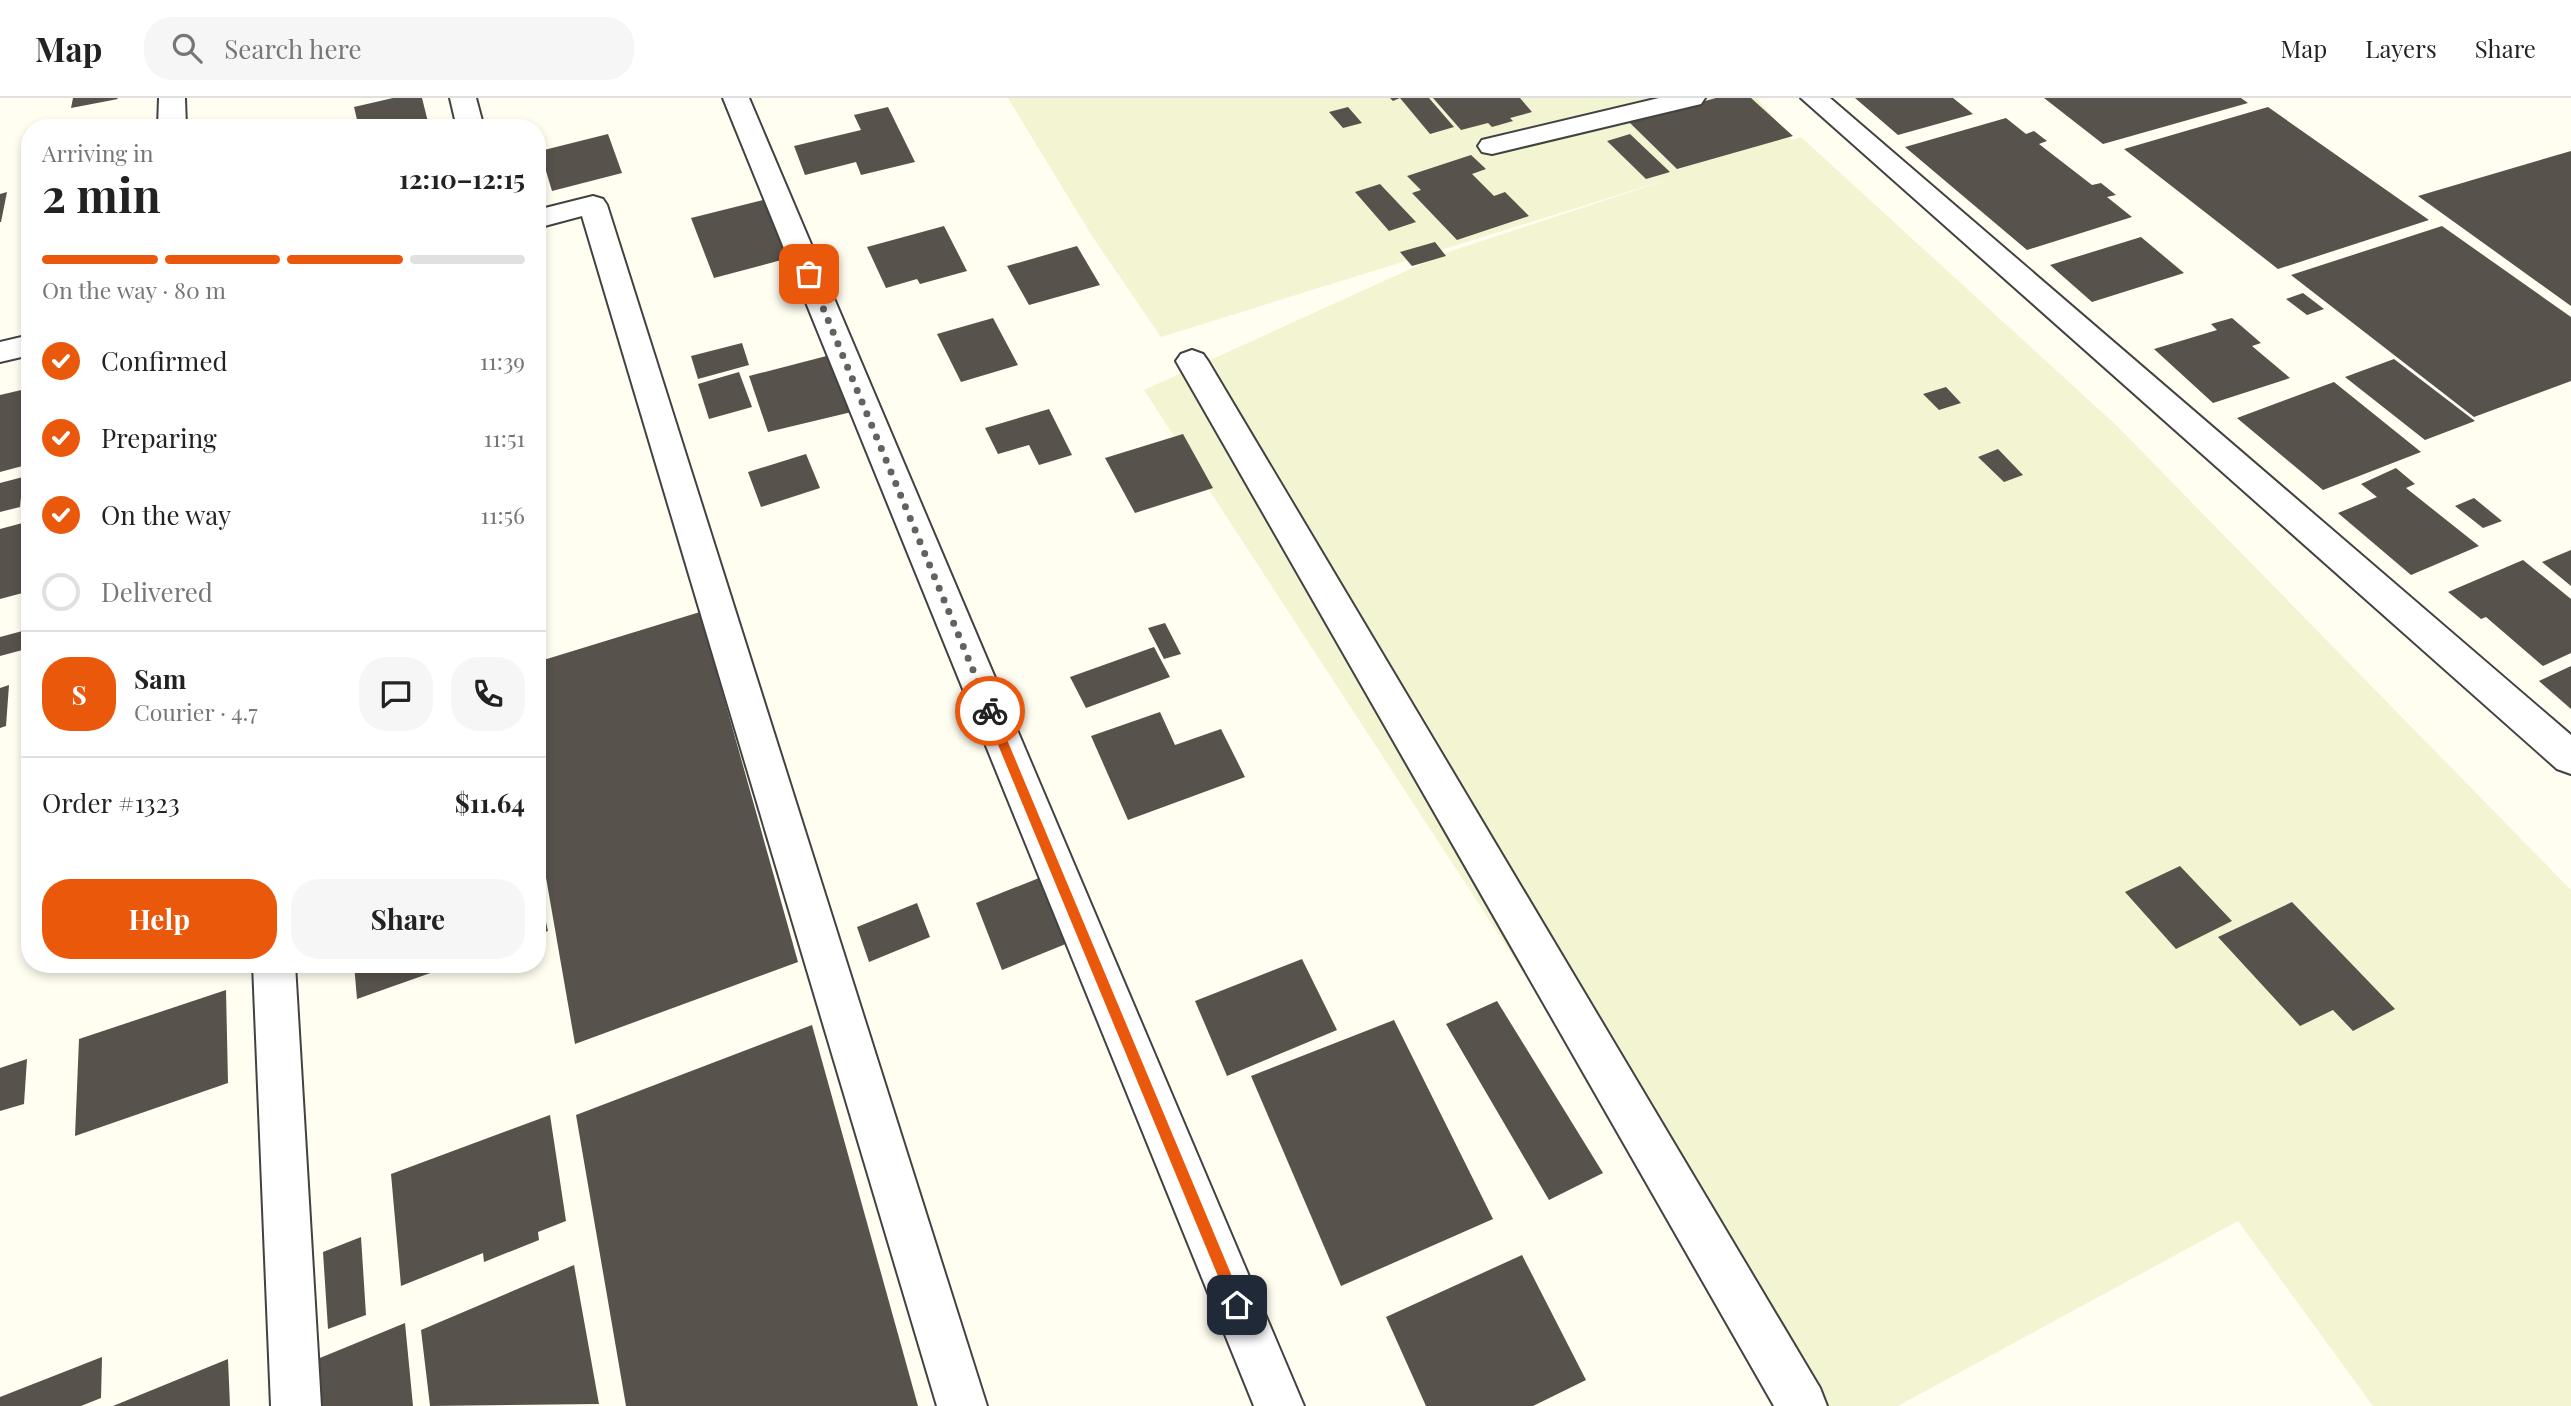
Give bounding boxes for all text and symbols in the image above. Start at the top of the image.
search box [144,17,634,80]
text: Map [35,26,102,70]
icon: search [168,29,206,67]
text: Search here [224,31,362,66]
text: Map [2281,32,2327,64]
text: Layers [2365,32,2437,64]
text: Share [2475,32,2536,64]
text: Arriving in [42,137,154,168]
text: 12:10–12:15 [399,161,525,196]
text: 2 min [42,163,161,225]
pin [779,244,839,304]
icon: bag [790,255,828,293]
text: On the way · 80 m [42,274,226,305]
icon: check [42,342,80,380]
text: Confirmed [101,343,228,378]
text: 11:39 [480,345,525,376]
icon: check [42,419,80,457]
text: Preparing [101,420,217,455]
text: 11:51 [484,422,525,453]
icon: check [42,496,80,534]
text: On the way [101,497,231,532]
text: 11:56 [480,499,525,530]
text: Delivered [101,574,213,609]
button: chat [359,657,433,731]
button: phone [451,657,525,731]
text: Sam [134,661,186,696]
courier [955,676,1025,746]
text: S [71,677,87,712]
icon: bike [971,692,1009,730]
text: Courier · 4.7 [134,696,258,727]
text: Order #1323 [42,785,180,820]
text: $11.64 [455,785,525,820]
button: Help [42,879,277,959]
button: Share [291,879,525,959]
pin [1207,1275,1267,1335]
icon: home [1218,1286,1256,1324]

